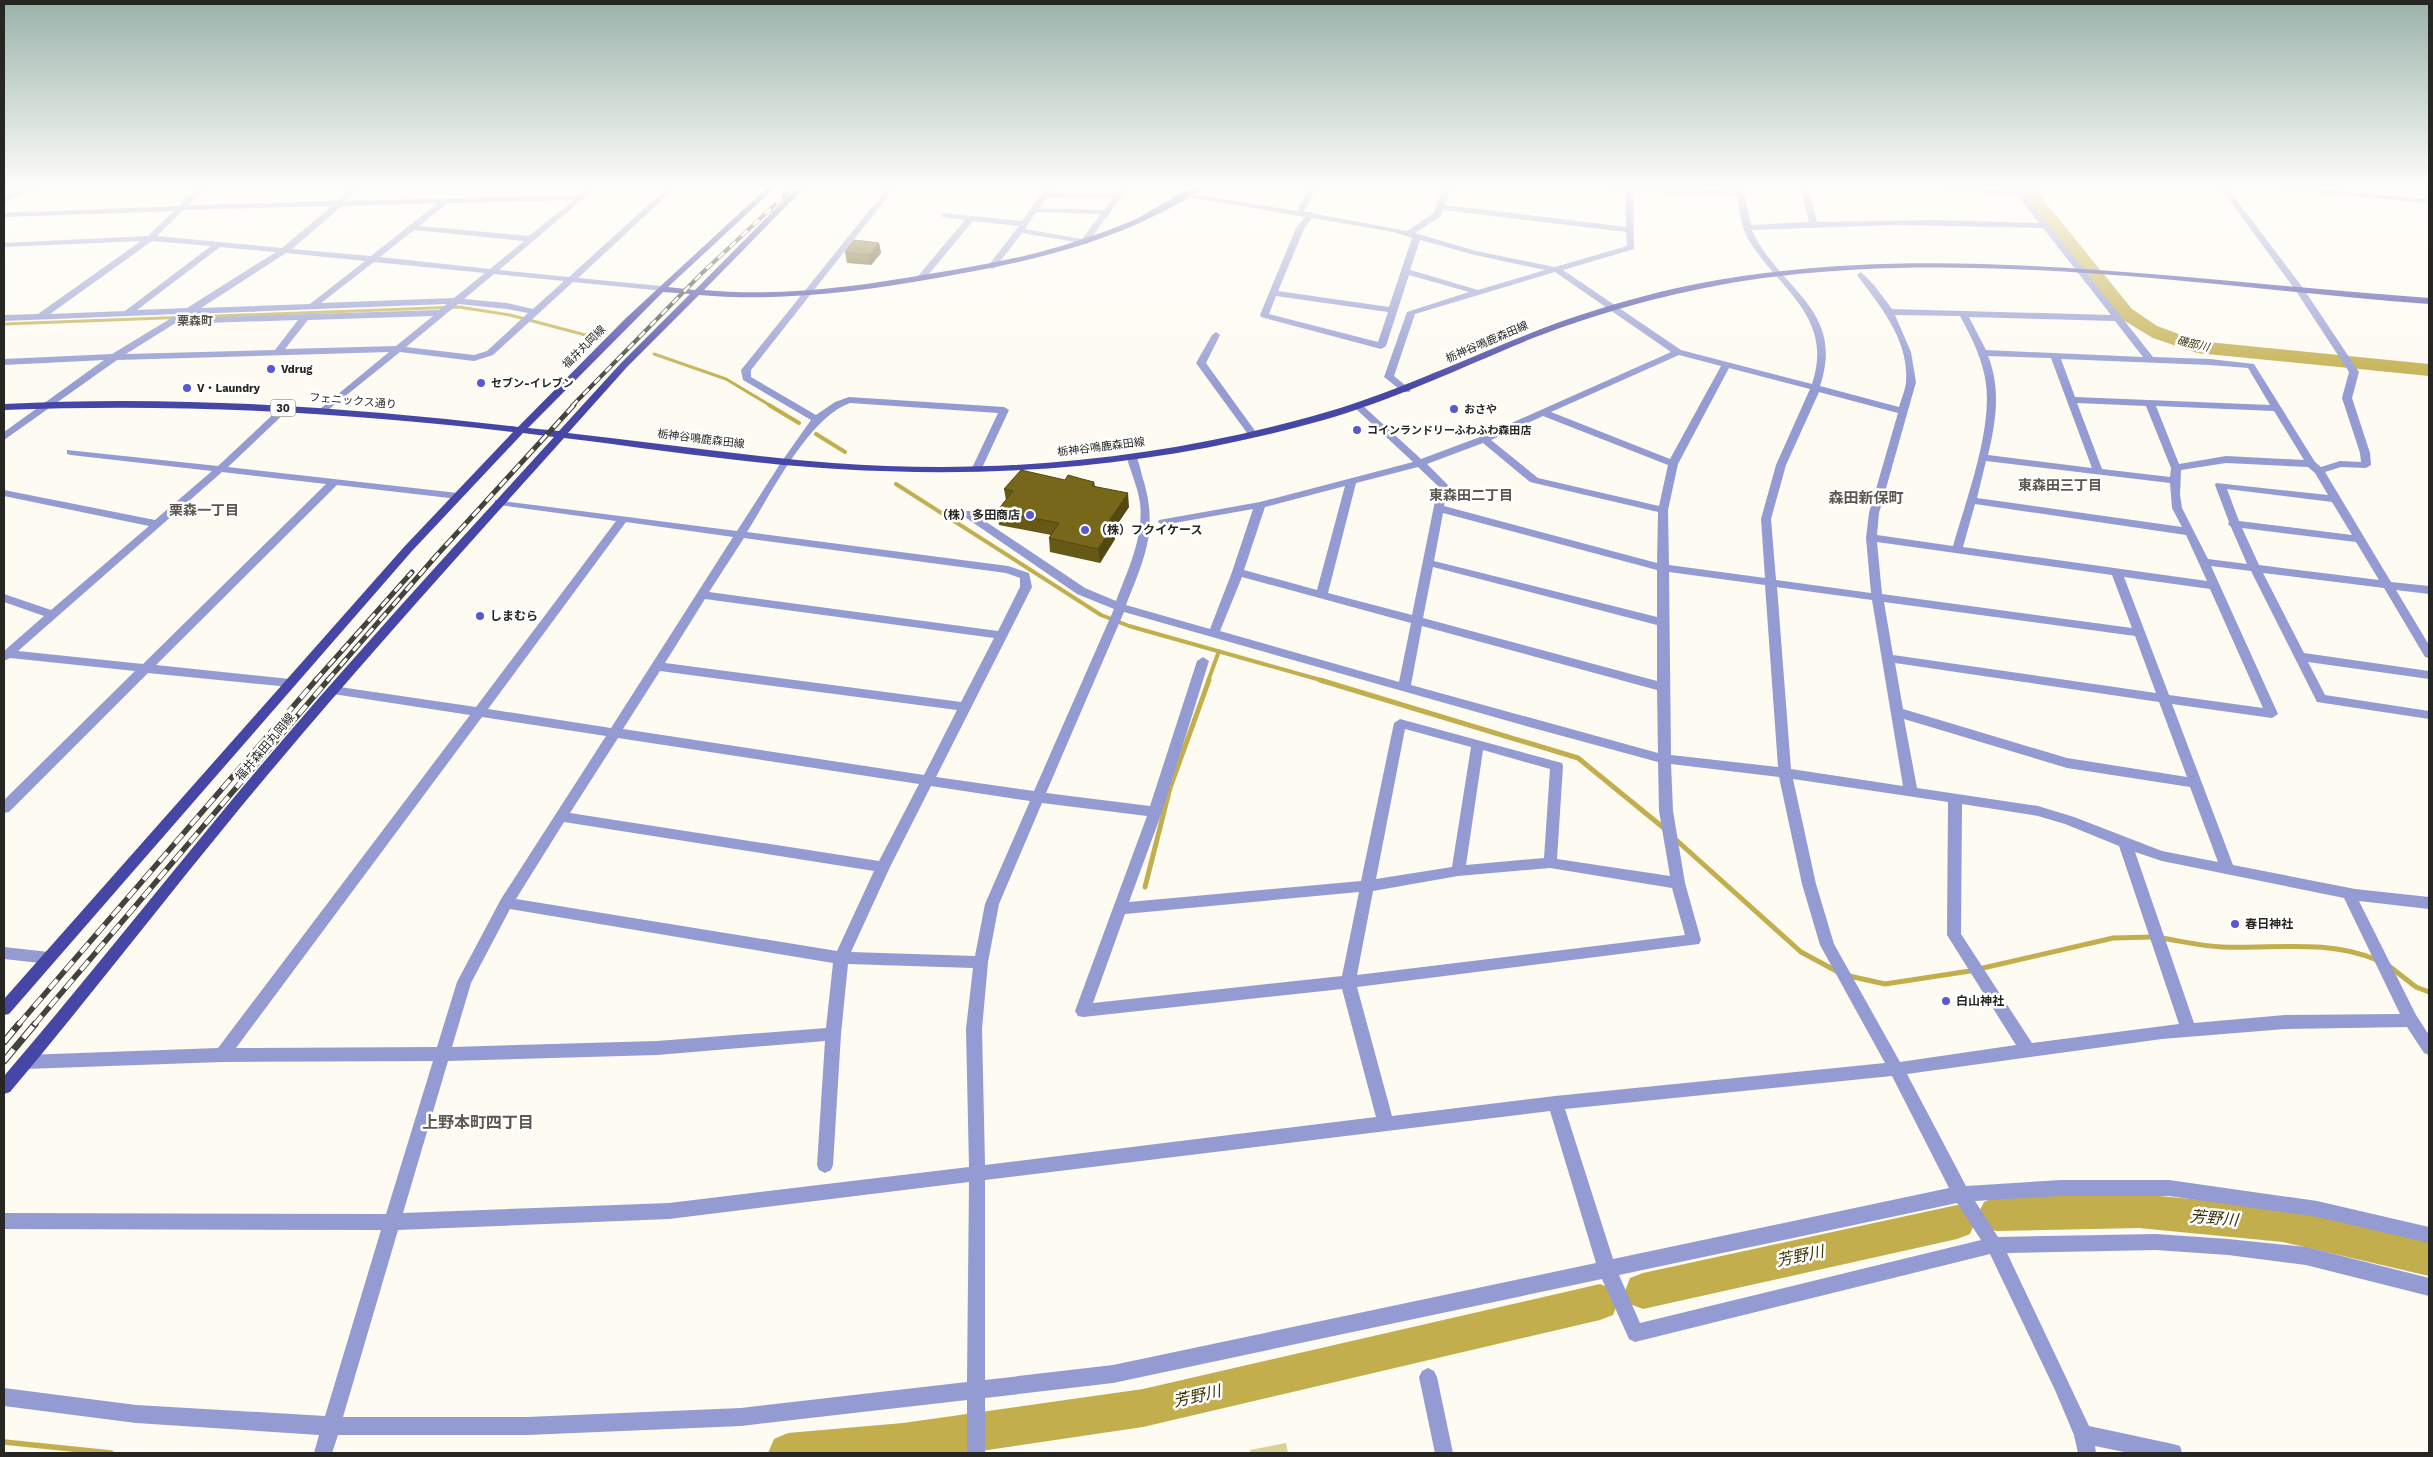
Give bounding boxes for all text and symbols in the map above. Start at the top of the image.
district label: 栗森町 [177,314,213,328]
street label: 栃神谷鳴鹿森田線 [1444,319,1530,365]
street label: 福井丸岡線 [560,323,608,371]
water label: 磯部川 [2175,334,2212,354]
marker: Vdrug [265,363,277,375]
place label: Vdrug [281,363,313,376]
marker: セブン-イレブン [475,377,487,389]
place label: セブン-イレブン [491,377,574,390]
marker: V・Laundry [181,382,193,394]
place label: V・Laundry [197,382,261,395]
street label: フェニックス通り [309,391,397,411]
road number: 30 [270,399,296,416]
marker: おさや [1448,403,1460,415]
place label: おさや [1464,403,1497,416]
marker: コインランドリーふわふわ森田店 [1351,424,1363,436]
place label: コインランドリーふわふわ森田店 [1367,424,1532,437]
street label: 栃神谷鳴鹿森田線 [657,427,745,451]
street label: 栃神谷鳴鹿森田線 [1057,435,1145,459]
district label: 東森田三丁目 [2018,477,2102,493]
district label: 東森田二丁目 [1429,487,1513,503]
district label: 森田新保町 [1828,489,1904,507]
district label: 栗森一丁目 [169,502,239,518]
place label: （株）多田商店 [936,508,1020,522]
marker: （株）多田商店 [1024,509,1036,521]
place label: （株）フクイケース [1095,523,1202,537]
marker: （株）フクイケース [1079,524,1091,536]
place label: しまむら [490,609,538,623]
marker: しまむら [474,610,486,622]
street label: 福井森田丸岡線 [233,710,297,784]
place label: 春日神社 [2245,917,2293,931]
marker: 春日神社 [2229,918,2241,930]
place label: 白山神社 [1956,994,2004,1008]
marker: 白山神社 [1940,995,1952,1007]
district label: 上野本町四丁目 [422,1113,534,1132]
water label: 芳野川 [2189,1206,2241,1230]
water label: 芳野川 [1775,1241,1827,1270]
water label: 芳野川 [1171,1381,1224,1411]

